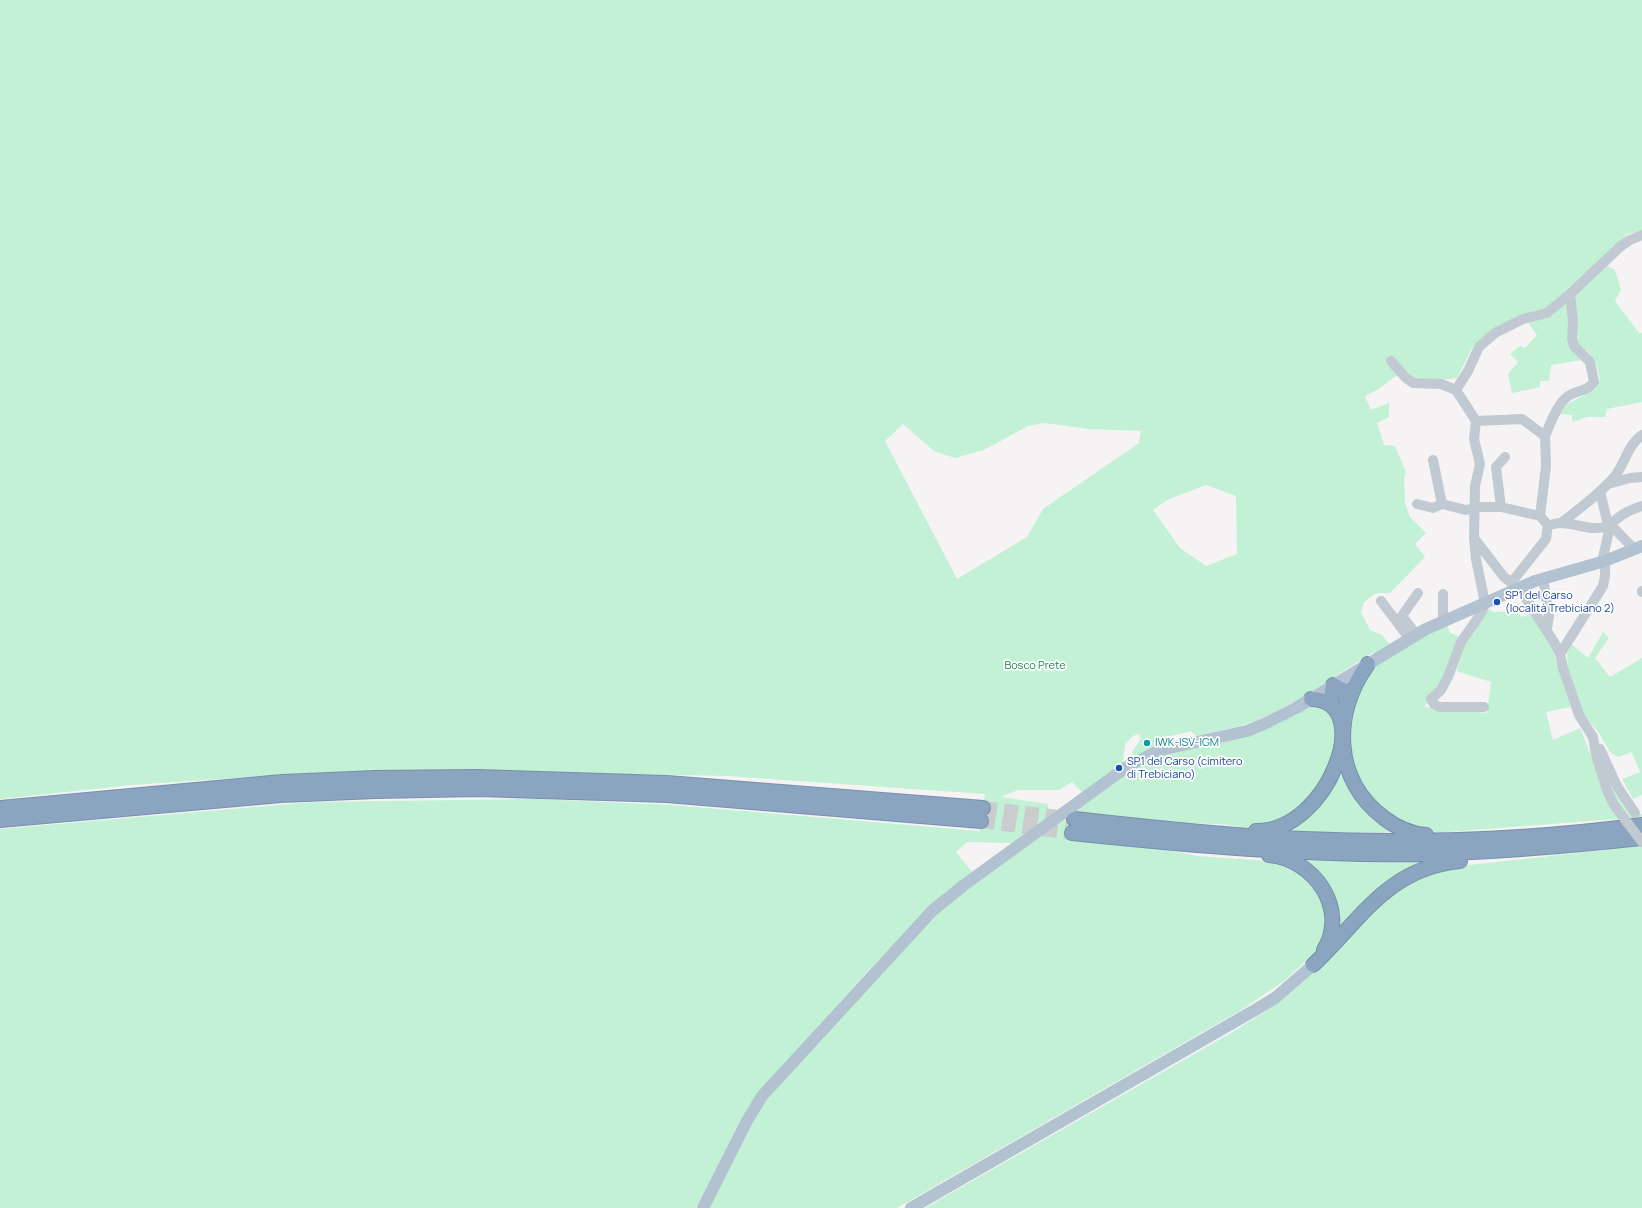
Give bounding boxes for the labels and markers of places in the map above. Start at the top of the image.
place label: SP1 del Carso (località Trebiciano 2) [1505,589,1615,615]
marker: SP1 del Carso (località Trebiciano 2) [1492,597,1502,607]
place label: IWK-ISV-IGM [1155,736,1219,750]
marker: IWK-ISV-IGM [1142,738,1152,748]
place label: SP1 del Carso (cimitero di Trebiciano) [1127,755,1242,781]
marker: SP1 del Carso (cimitero di Trebiciano) [1114,763,1124,773]

